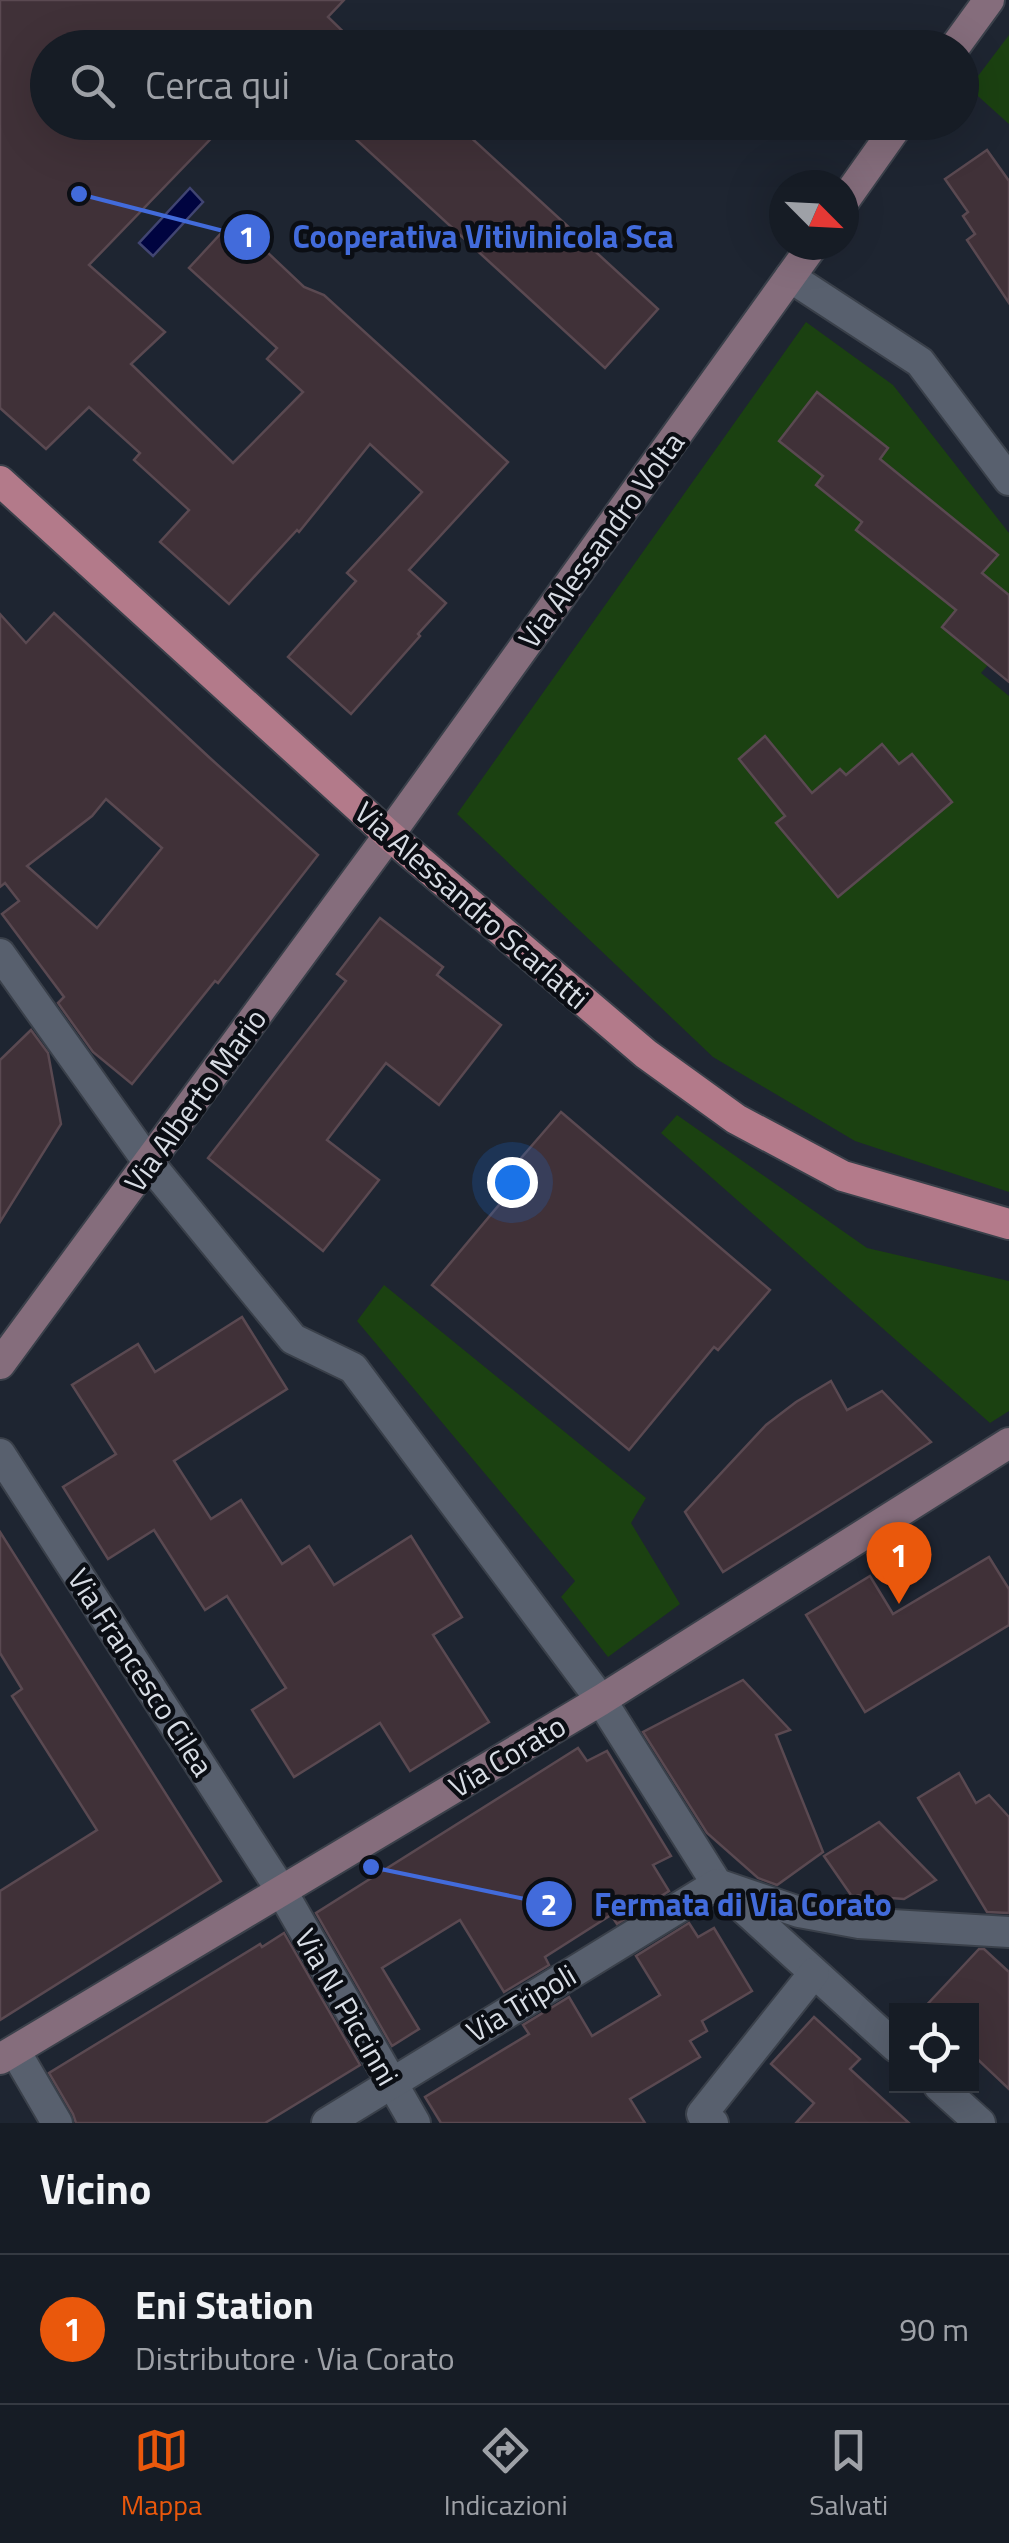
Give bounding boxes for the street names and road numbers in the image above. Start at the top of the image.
street label: Via Alessandro Volta [507,422,695,658]
street label: Via Alessandro Scarlatti [345,790,599,1020]
street label: Via Alberto Mario [112,998,278,1202]
street label: Via Francesco Cilea [56,1559,226,1785]
street label: Via Corato [440,1703,574,1809]
street label: Via N. Piccinni [283,1920,411,2094]
street label: Via Tripoli [457,1952,585,2054]

